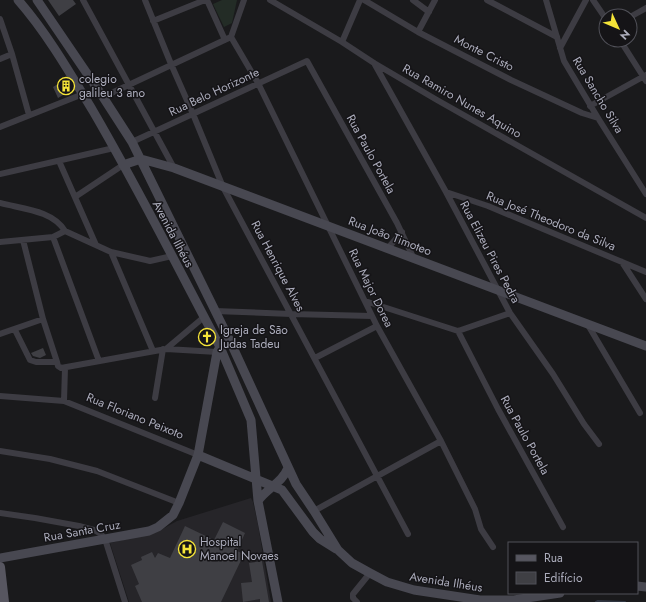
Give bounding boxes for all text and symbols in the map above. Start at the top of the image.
north arrow [598,8,638,48]
text: N [616,26,634,44]
street label: Monte Cristo [451,30,517,76]
street label: Rua Sancho Silva [568,53,628,137]
street label: Rua Ramiro Nunes Aquino [399,59,525,143]
street label: Rua Belo Horizonte [166,63,262,121]
place label: colegio galileu 3 ano [79,70,146,102]
building icon: colegio galileu 3 ano [56,76,76,96]
street label: Rua Paulo Portela [342,111,400,197]
street label: Rua José Theodoro da Silva [484,187,619,255]
street label: Avenida Ilhéus [148,197,198,271]
street label: Rua Elizeu Pires Pedra [455,198,525,307]
street label: Rua João Timoteo [346,212,435,260]
street label: Rua Henrique Alves [246,217,310,315]
street label: Rua Major Dorea [344,246,398,331]
place label: Igreja de São Judas Tadeu [218,321,288,353]
church icon: Igreja de São Judas Tadeu [197,327,217,347]
street label: Rua Floriano Peixoto [84,388,187,444]
street label: Rua Paulo Portela [496,392,554,478]
street label: Rua Santa Cruz [42,515,122,547]
place label: Hospital Manoel Novaes [200,533,279,565]
hospital icon: Hospital Manoel Novaes [177,539,197,559]
legend [508,542,638,594]
text: Rua [544,549,563,567]
street label: Avenida Ilhéus [408,567,484,597]
text: Edifício [544,569,583,587]

